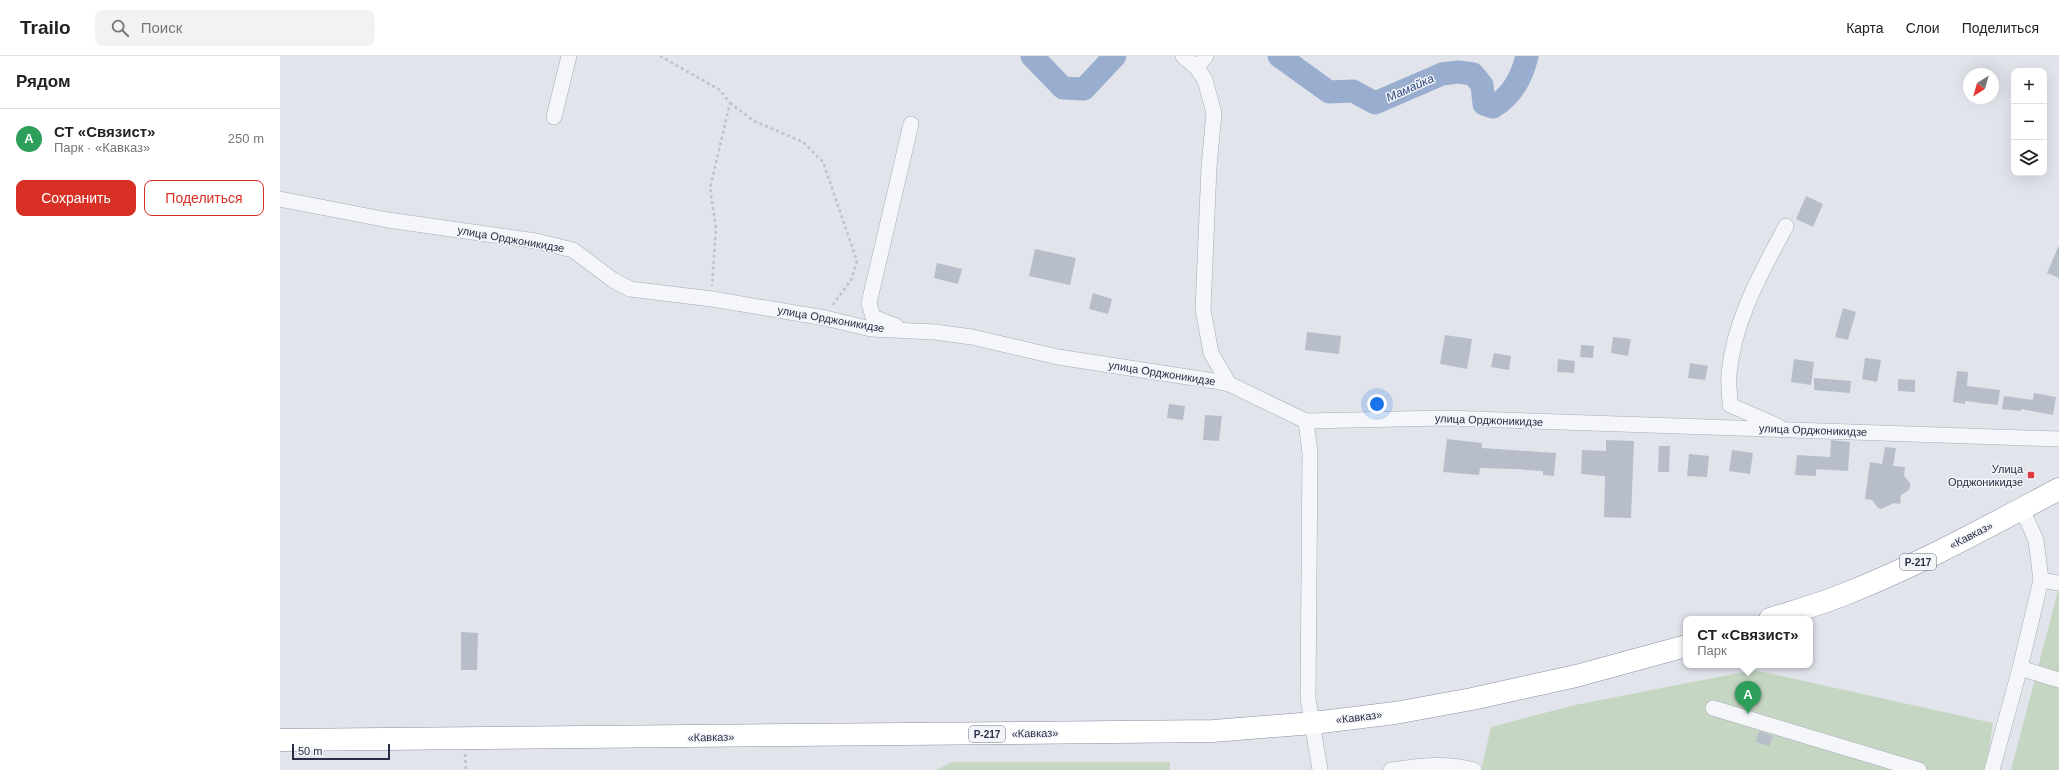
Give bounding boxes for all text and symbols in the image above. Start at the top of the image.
search box [95,10,375,46]
text: Trailo [20,17,71,38]
icon: search [109,17,131,39]
text: Поиск [141,19,182,36]
text: Карта [1846,20,1884,36]
text: Слои [1906,20,1940,36]
text: Поделиться [1962,20,2039,36]
north arrow [1963,68,1999,104]
map controls [2011,68,2047,176]
button: + [2011,68,2047,104]
water label: Мамайка [1384,71,1436,105]
text: Рядом [16,72,71,91]
button: − [2011,104,2047,140]
text: СТ «Связист» [54,123,155,140]
text: A [24,131,34,146]
text: 250 m [228,131,264,146]
text: Парк · «Кавказ» [54,140,150,155]
button: layers [2011,140,2047,176]
button: Сохранить [16,180,136,216]
button: Поделиться [144,180,264,216]
street label: улица Орджоникидзе [457,224,565,254]
street label: улица Орджоникидзе [777,304,885,334]
street label: улица Орджоникидзе [1108,359,1216,387]
your location [1367,394,1387,414]
street label: улица Орджоникидзе [1435,412,1543,428]
street label: улица Орджоникидзе [1759,422,1867,438]
place label: Улица Орджоникидзе [1948,463,2024,488]
marker: Улица Орджоникидзе [2026,470,2036,480]
street label: «Кавказ» [1947,519,1995,551]
road number: Р-217 [1900,554,1936,570]
popup [1683,616,1813,668]
text: СТ «Связист» [1697,626,1799,643]
text: Парк [1697,643,1727,658]
pin: A [1735,681,1761,714]
street label: «Кавказ» [1335,708,1383,726]
road number: Р-217 [969,726,1005,742]
street label: «Кавказ» [1012,727,1058,739]
street label: «Кавказ» [688,731,734,743]
scale bar [292,742,390,761]
text: 50 m [298,745,322,757]

